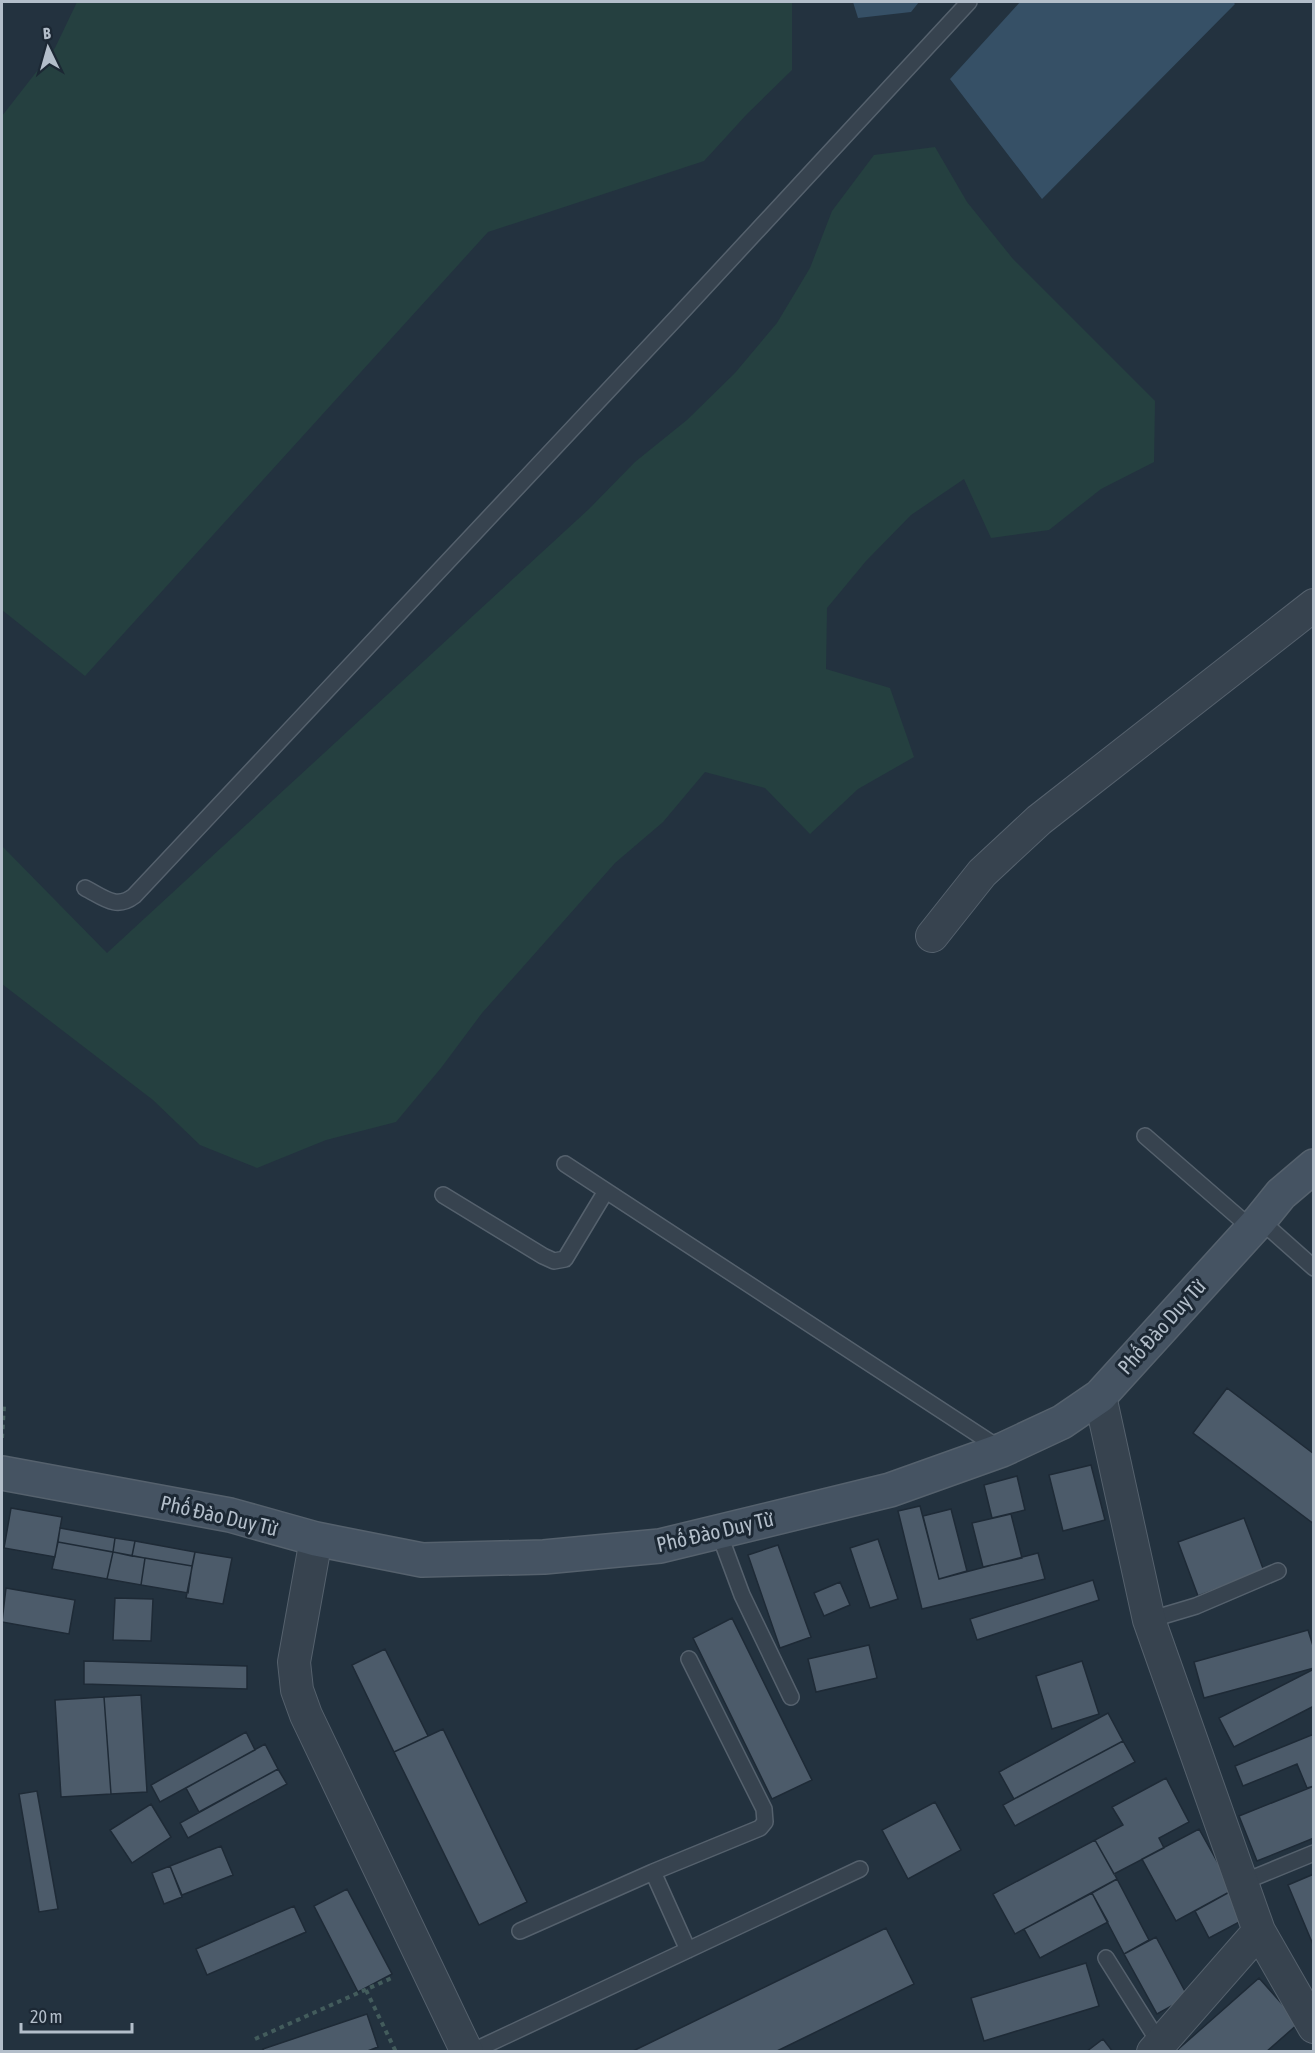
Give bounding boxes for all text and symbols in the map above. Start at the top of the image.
north arrow [18,18,78,78]
text: B [42,24,52,42]
street label: Phố Đào Duy Từ [1112,1273,1211,1379]
street label: Phố Đào Duy Từ [158,1490,281,1540]
street label: Phố Đào Duy Từ [654,1506,776,1556]
scale bar [21,1996,132,2034]
text: 20 m [30,2006,62,2027]

